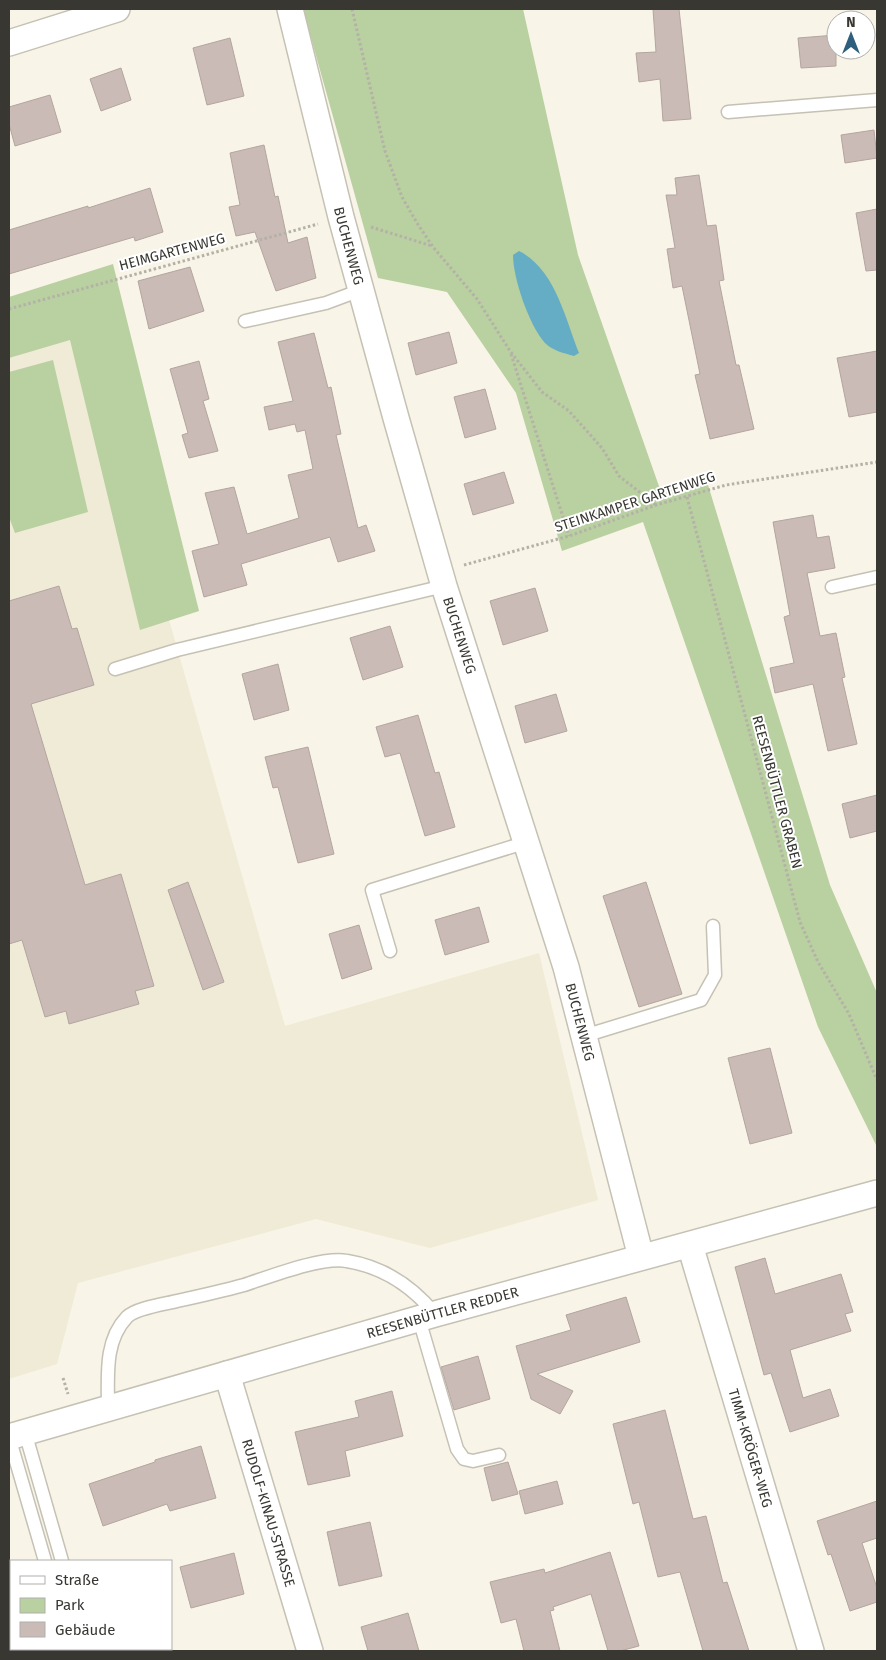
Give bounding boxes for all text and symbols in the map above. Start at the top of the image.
north arrow [826,10,876,60]
text: N [846,14,856,31]
street label: BUCHENWEG [330,205,368,287]
street label: HEIMGARTENWEG [117,230,227,274]
street label: STEINKAMPER GARTENWEG [553,468,717,536]
street label: BUCHENWEG [439,595,480,676]
street label: REESENBÜTTLER GRABEN [748,713,807,870]
street label: BUCHENWEG [562,981,598,1063]
street label: REESENBÜTTLER REDDER [364,1283,521,1342]
street label: TIMM-KRÖGER-WEG [725,1387,776,1510]
street label: RUDOLF-KINAU-STRASSE [238,1437,299,1589]
legend [10,1560,172,1650]
text: Straße [55,1571,99,1589]
text: Park [55,1596,85,1614]
text: Gebäude [55,1621,115,1639]

